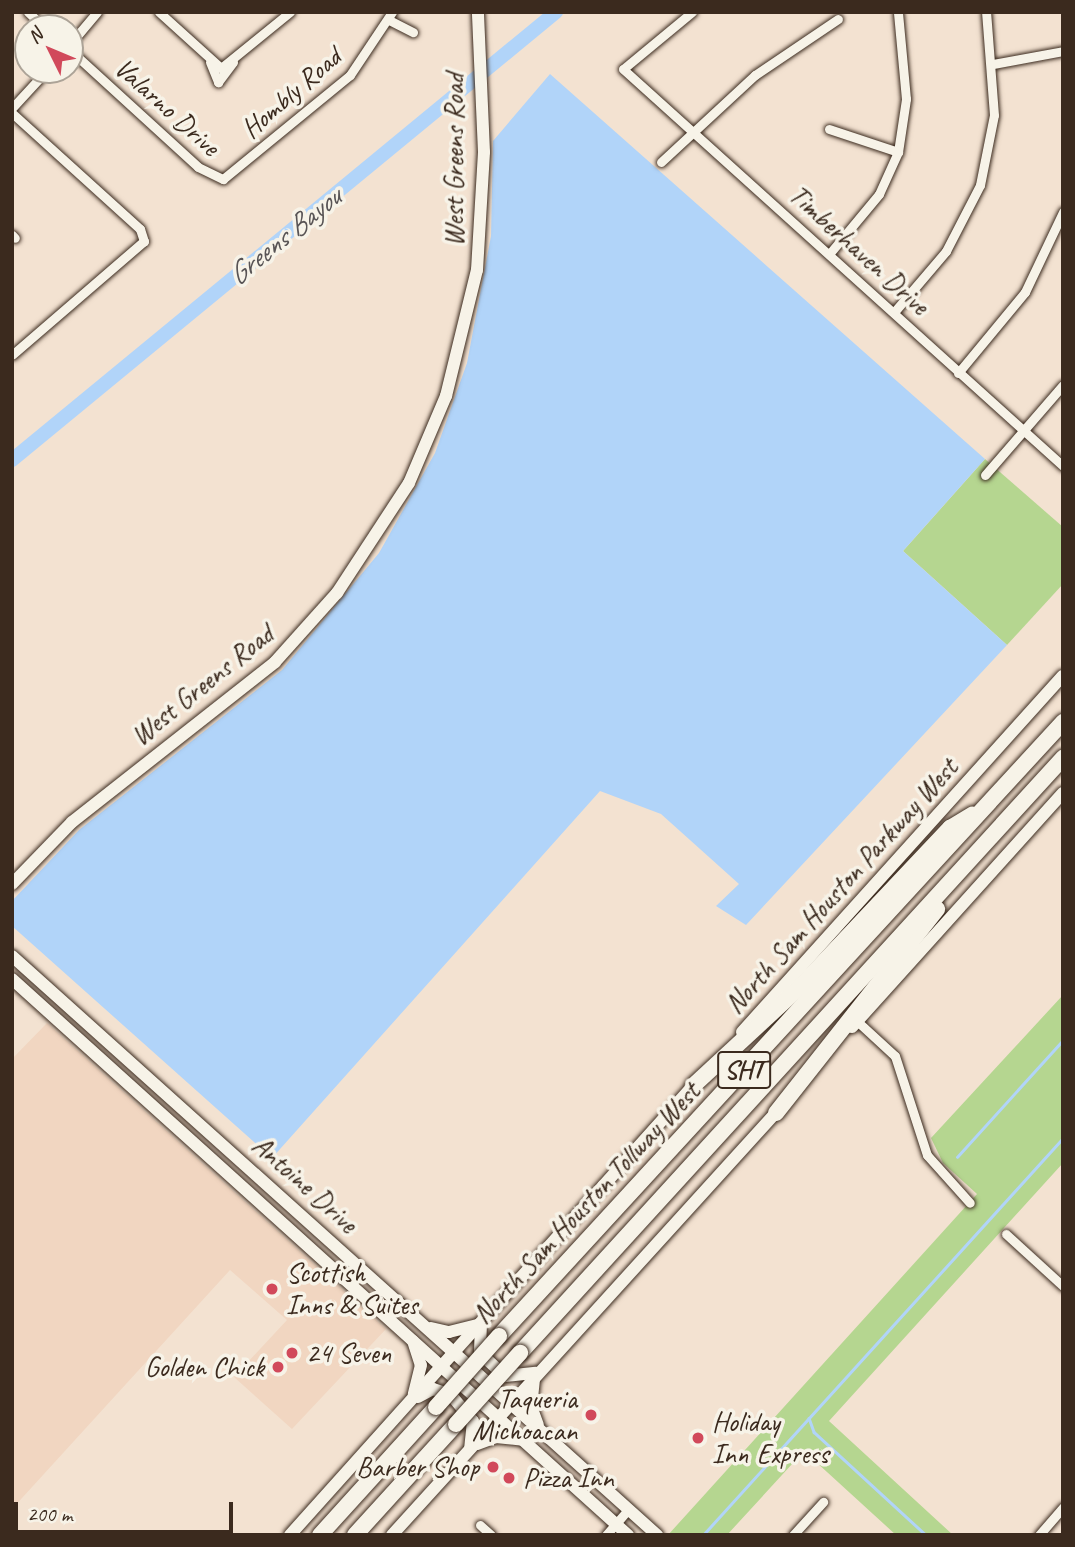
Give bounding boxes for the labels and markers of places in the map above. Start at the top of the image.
place label: Scottish Inns & Suites [286,1256,418,1322]
marker: Scottish Inns & Suites [264,1281,280,1297]
place label: 24 Seven [306,1336,391,1370]
marker: 24 Seven [284,1345,300,1361]
place label: Golden Chick [145,1350,264,1384]
marker: Golden Chick [270,1359,286,1375]
place label: Taqueria Michoacan [472,1382,577,1448]
place label: Holiday Inn Express [712,1405,828,1471]
marker: Taqueria Michoacan [583,1407,599,1423]
marker: Holiday Inn Express [690,1430,706,1446]
place label: Barber Shop [356,1450,479,1484]
marker: Barber Shop [485,1459,501,1475]
place label: Pizza Inn [523,1461,613,1495]
marker: Pizza Inn [501,1470,517,1486]

